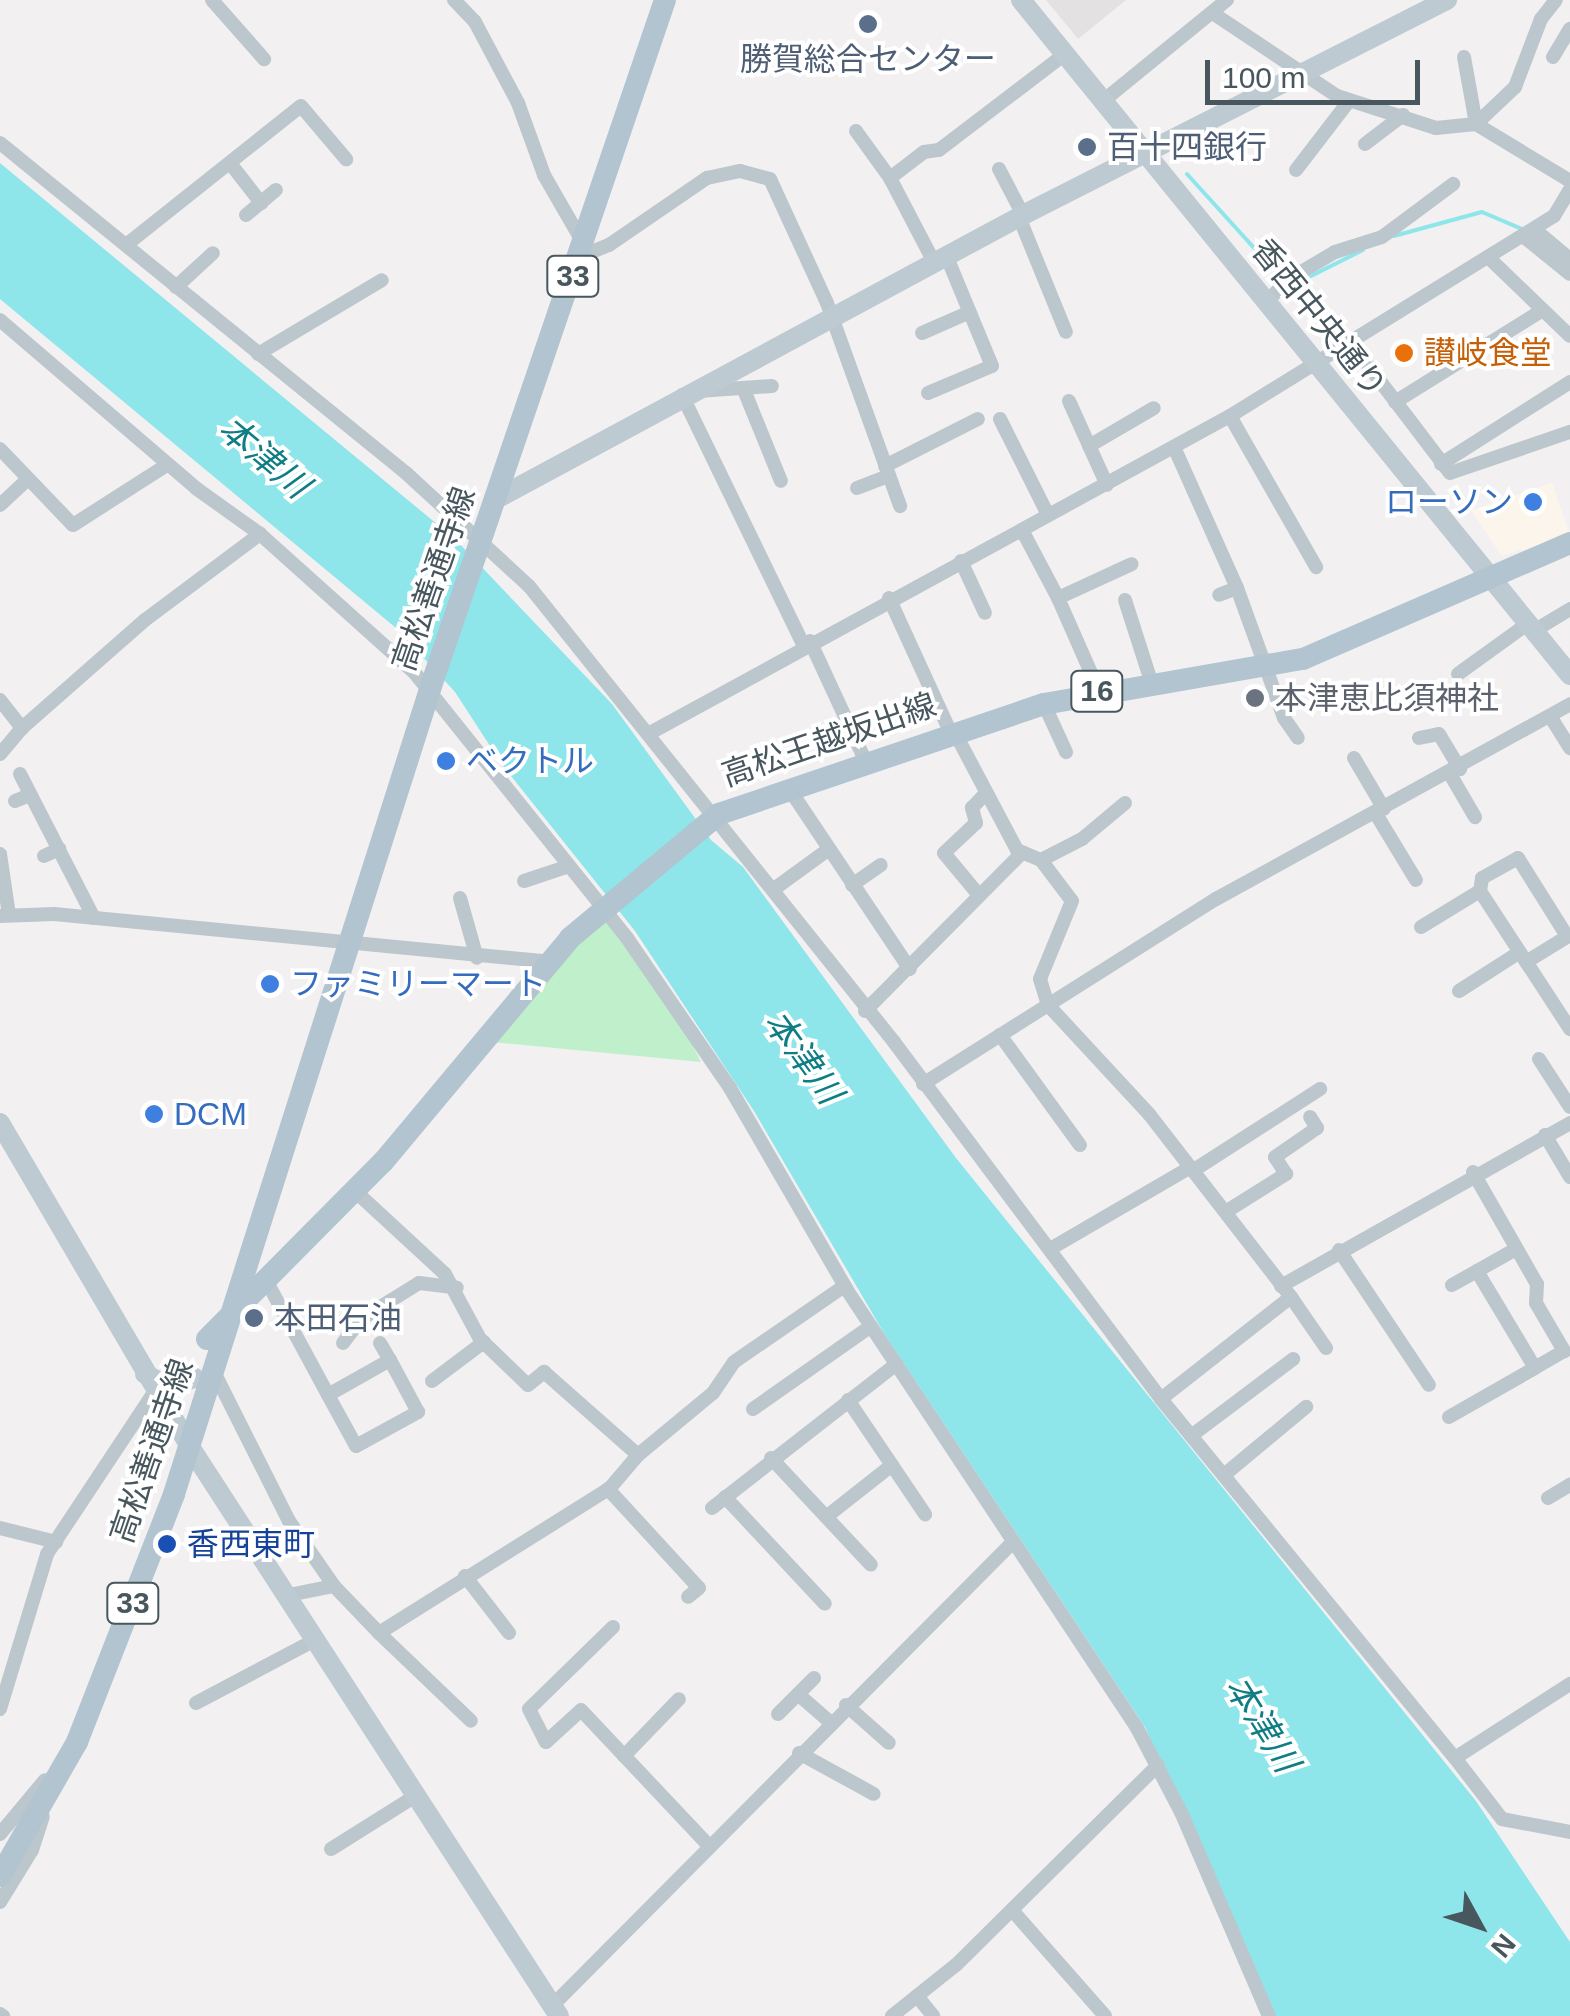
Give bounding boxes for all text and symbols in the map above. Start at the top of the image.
marker: 勝賀総合センター [857,13,879,35]
place label: 勝賀総合センター [740,40,996,78]
scale bar [1210,40,1425,102]
text: 100 m [1222,61,1305,94]
place label: 百十四銀行 [1107,128,1267,166]
marker: 百十四銀行 [1076,136,1098,158]
street label: 香西中央通り [1244,231,1394,405]
road number: 33 [546,251,600,301]
place label: 讃岐食堂 [1424,334,1552,372]
marker: 讃岐食堂 [1393,342,1415,364]
water label: 本津川 [210,407,318,507]
street label: 高松善通寺線 [385,482,483,676]
place label: ローソン [1385,483,1513,521]
marker: ローソン [1522,491,1544,513]
road number: 16 [1070,666,1124,716]
place label: 本津恵比須神社 [1275,679,1499,717]
street label: 高松王越坂出線 [717,685,941,795]
marker: 本津恵比須神社 [1244,687,1266,709]
place label: ベクトル [466,742,594,780]
marker: ベクトル [435,750,457,772]
place label: ファミリーマート [290,965,546,1003]
marker: ファミリーマート [259,973,281,995]
water label: 本津川 [755,1002,851,1112]
place label: DCM [174,1095,247,1133]
marker: DCM [143,1103,165,1125]
place label: 本田石油 [274,1299,402,1337]
marker: 本田石油 [243,1307,265,1329]
street label: 高松善通寺線 [103,1354,201,1548]
place label: 香西東町 [187,1525,315,1563]
marker: 香西東町 [156,1533,178,1555]
road number: 33 [106,1578,160,1628]
water label: 本津川 [1216,1668,1308,1780]
north arrow [1430,1876,1530,1976]
text: N [1485,1928,1522,1963]

